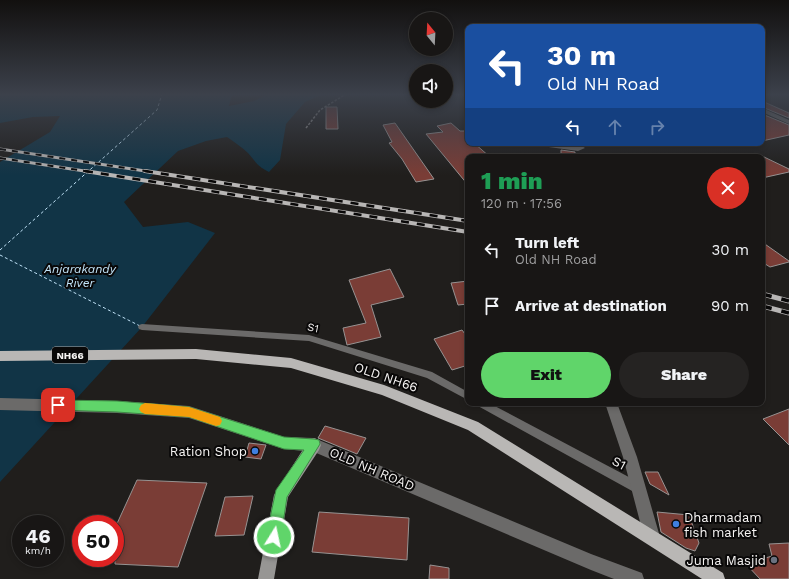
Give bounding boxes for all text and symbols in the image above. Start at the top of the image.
north arrow [409,12,453,56]
map controls [409,12,453,108]
text: 30 m [547,39,616,72]
icon: left [481,40,533,92]
button: sound [409,64,453,108]
text: Old NH Road [547,73,660,94]
icon: left [562,116,584,138]
icon: ahead [604,116,626,138]
icon: right [646,116,668,138]
text: 1 min [481,167,543,195]
button: close [707,167,749,209]
text: 120 m · 17:56 [481,196,562,211]
text: Turn left [515,234,579,252]
icon: left [481,239,503,261]
text: 30 m [712,241,749,259]
text: Old NH Road [515,252,597,267]
water label: Anjarakandy River [43,262,117,290]
icon: arrive [481,295,503,317]
text: Arrive at destination [515,297,667,315]
text: 90 m [711,297,749,315]
street label: S1 [306,321,320,335]
road number: NH66 [52,347,88,363]
button: Exit [481,352,611,398]
button: Share [619,352,749,398]
street label: OLD NH66 [352,359,420,395]
pin [41,388,75,422]
icon: arrive [47,394,69,416]
place label: Ration Shop [170,444,247,459]
street label: OLD NH ROAD [327,444,417,494]
marker: Ration Shop [250,446,260,456]
street label: S1 [610,453,628,473]
place label: Dharmadam fish market [684,510,762,540]
speed limit sign: 50 [72,515,124,567]
position arrow [253,516,295,558]
marker: Dharmadam fish market [671,519,681,529]
text: 46 [25,524,51,548]
text: km/h [25,545,51,556]
place label: Juma Masjid [687,553,766,568]
marker: Juma Masjid [769,555,779,565]

